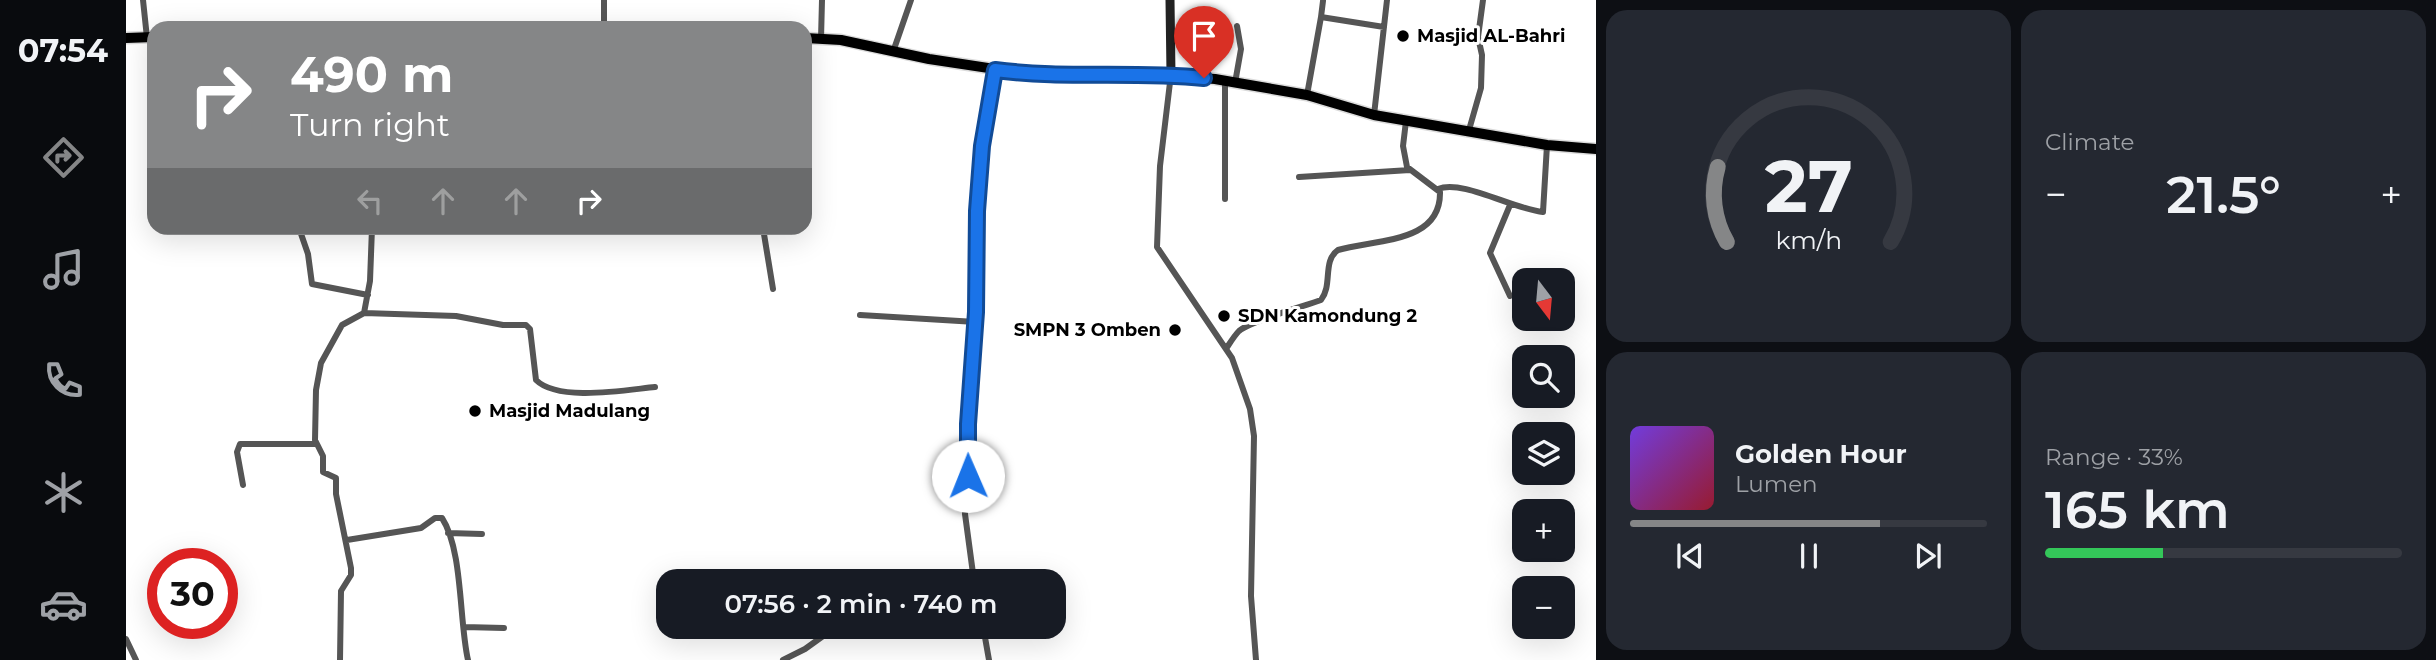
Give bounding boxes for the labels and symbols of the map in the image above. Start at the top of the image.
pin [1174,6,1234,78]
place label: Masjid AL-Bahri [1417,25,1565,47]
marker: Masjid AL-Bahri [1395,28,1411,44]
north arrow [1512,268,1575,331]
place label: SDN Kamondung 2 [1238,305,1417,327]
marker: SDN Kamondung 2 [1216,308,1232,324]
place label: SMPN 3 Omben [1014,319,1161,341]
marker: SMPN 3 Omben [1167,322,1183,338]
place label: Masjid Madulang [489,400,650,422]
marker: Masjid Madulang [467,403,483,419]
position arrow [931,439,1005,513]
speed limit sign: 30 [147,548,238,639]

